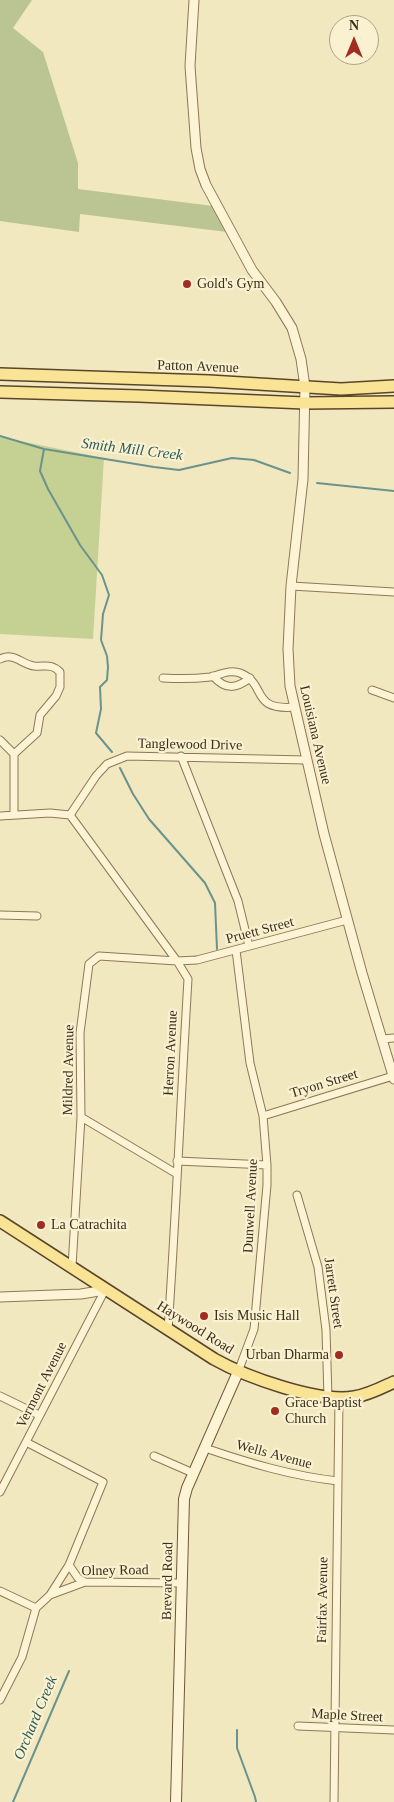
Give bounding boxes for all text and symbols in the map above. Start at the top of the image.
north arrow [329,15,379,65]
text: N [349,18,359,33]
place label: Gold's Gym [197,276,264,292]
marker: Gold's Gym [181,278,193,290]
street label: Patton Avenue [157,357,239,377]
water label: Smith Mill Creek [80,435,184,465]
street label: Louisiana Avenue [295,684,335,786]
street label: Tanglewood Drive [138,736,242,754]
street label: Pruett Street [224,914,296,948]
street label: Herron Avenue [160,1010,182,1096]
street label: Mildred Avenue [60,1024,78,1116]
street label: Tryon Street [288,1066,360,1102]
street label: Dunwell Avenue [240,1159,262,1253]
place label: La Catrachita [51,1217,127,1233]
marker: La Catrachita [35,1219,47,1231]
street label: Jarrett Street [320,1257,346,1329]
street label: Haywood Road [153,1298,237,1358]
place label: Isis Music Hall [214,1308,300,1324]
marker: Isis Music Hall [198,1310,210,1322]
street label: Vermont Avenue [13,1339,71,1431]
place label: Urban Dharma [245,1347,329,1363]
marker: Urban Dharma [333,1349,345,1361]
place label: Grace Baptist Church [285,1395,362,1428]
marker: Grace Baptist Church [269,1405,281,1417]
street label: Wells Avenue [234,1437,314,1473]
street label: Brevard Road [159,1542,177,1620]
street label: Fairfax Avenue [314,1557,332,1643]
street label: Olney Road [81,1562,149,1580]
water label: Orchard Creek [10,1673,62,1763]
street label: Maple Street [311,1706,383,1726]

